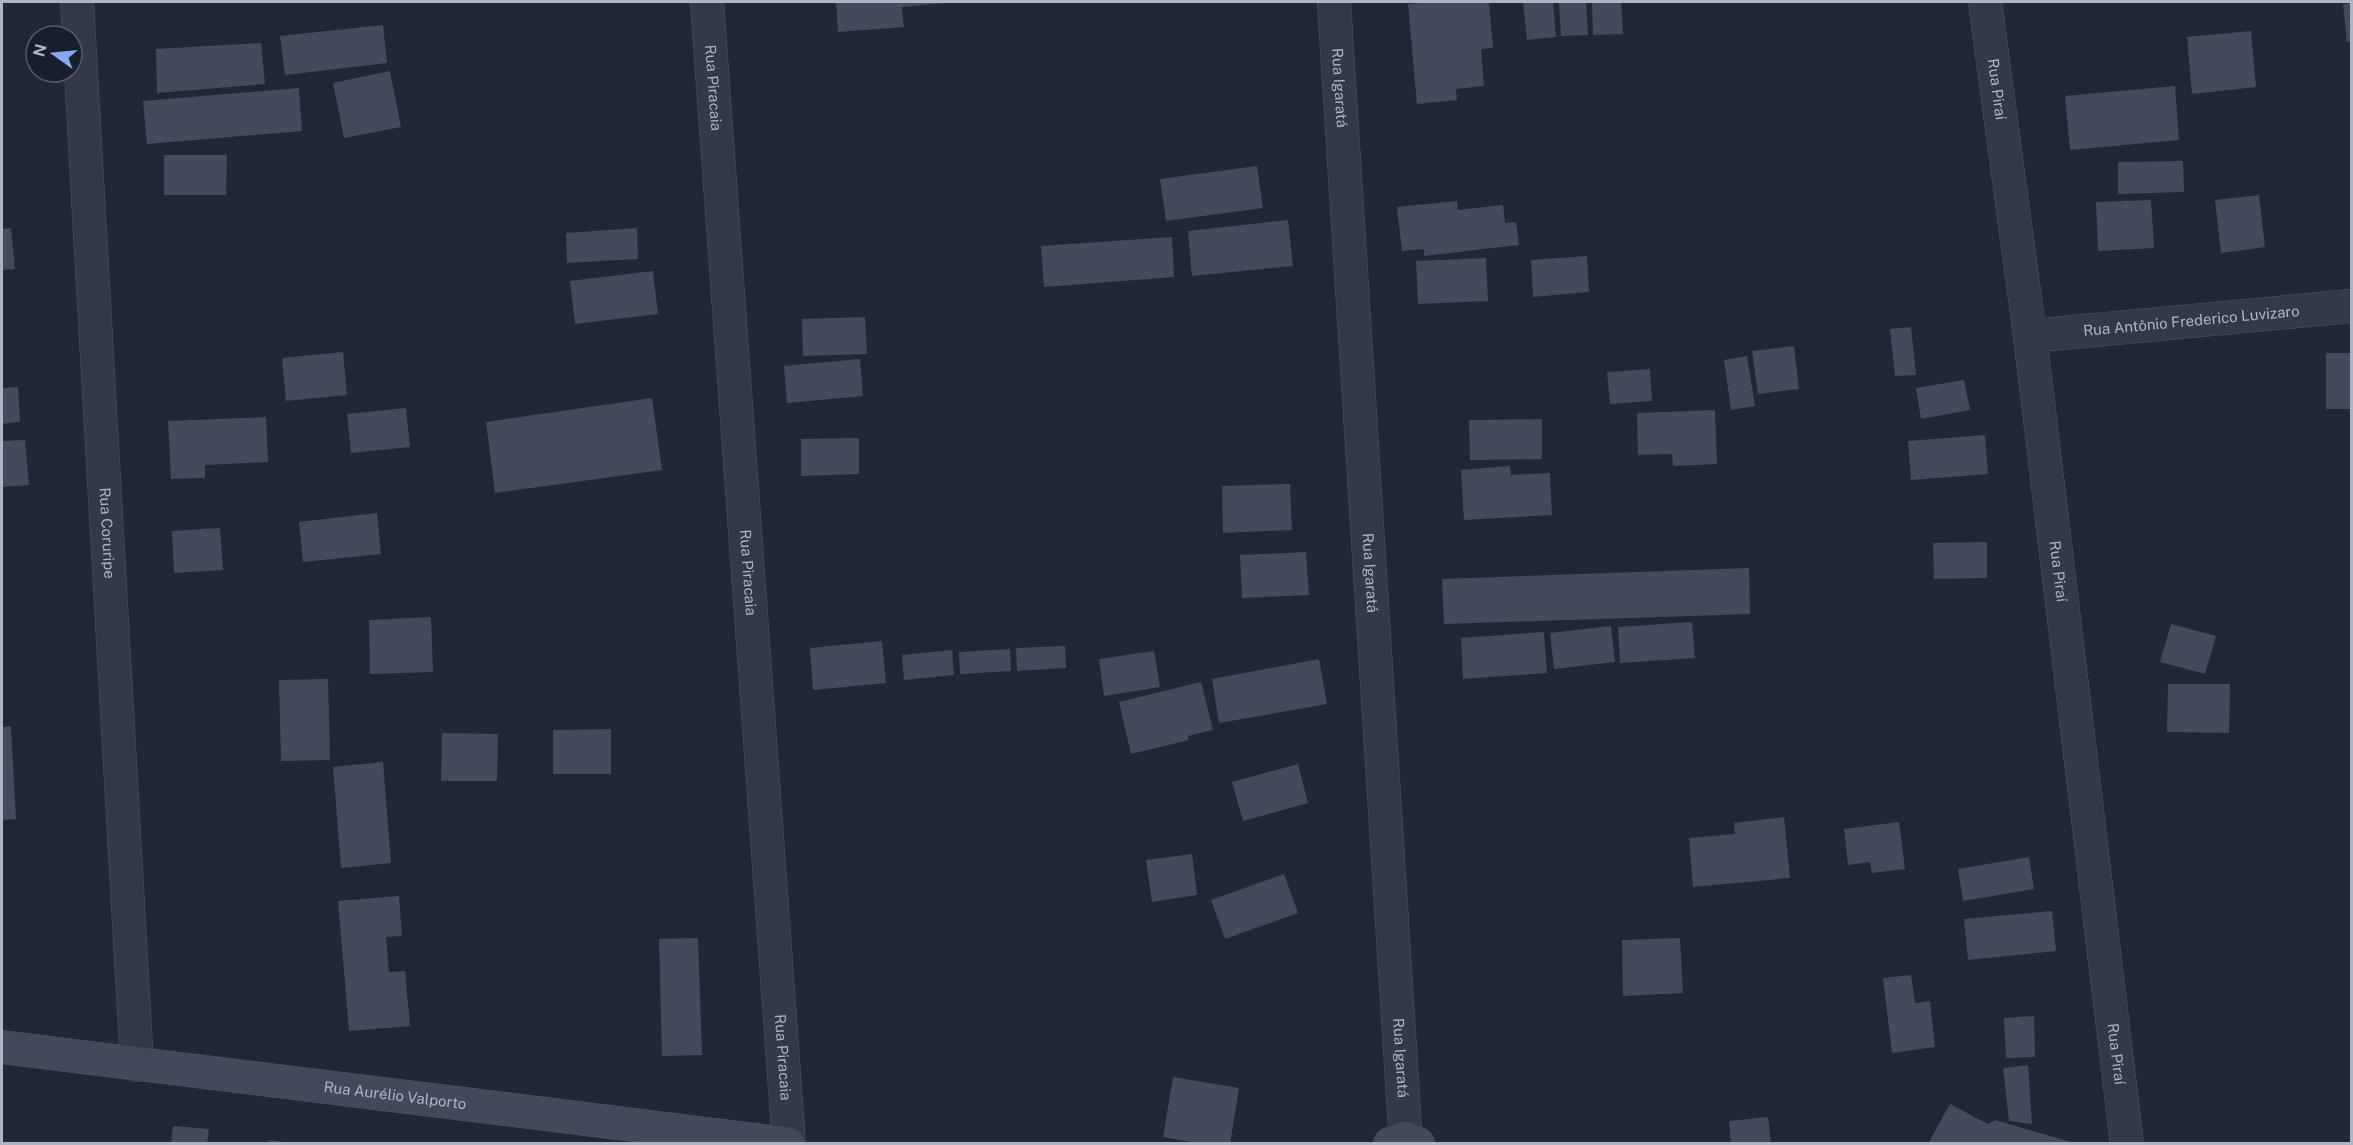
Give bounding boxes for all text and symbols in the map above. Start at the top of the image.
north arrow [24,24,84,84]
text: N [29,42,51,59]
street label: Rua Piracaia [702,44,725,131]
street label: Rua Igaratá [1329,47,1351,128]
street label: Rua Piraí [1985,57,2010,121]
street label: Rua Antônio Frederico Luvizaro [2082,302,2300,339]
street label: Rua Coruripe [96,487,119,579]
street label: Rua Piracaia [737,529,760,616]
street label: Rua Igaratá [1359,532,1381,613]
street label: Rua Piraí [2047,540,2071,603]
street label: Rua Piracaia [772,1014,795,1101]
street label: Rua Igaratá [1390,1017,1412,1098]
street label: Rua Piraí [2105,1022,2129,1086]
street label: Rua Aurélio Valporto [323,1078,467,1112]

